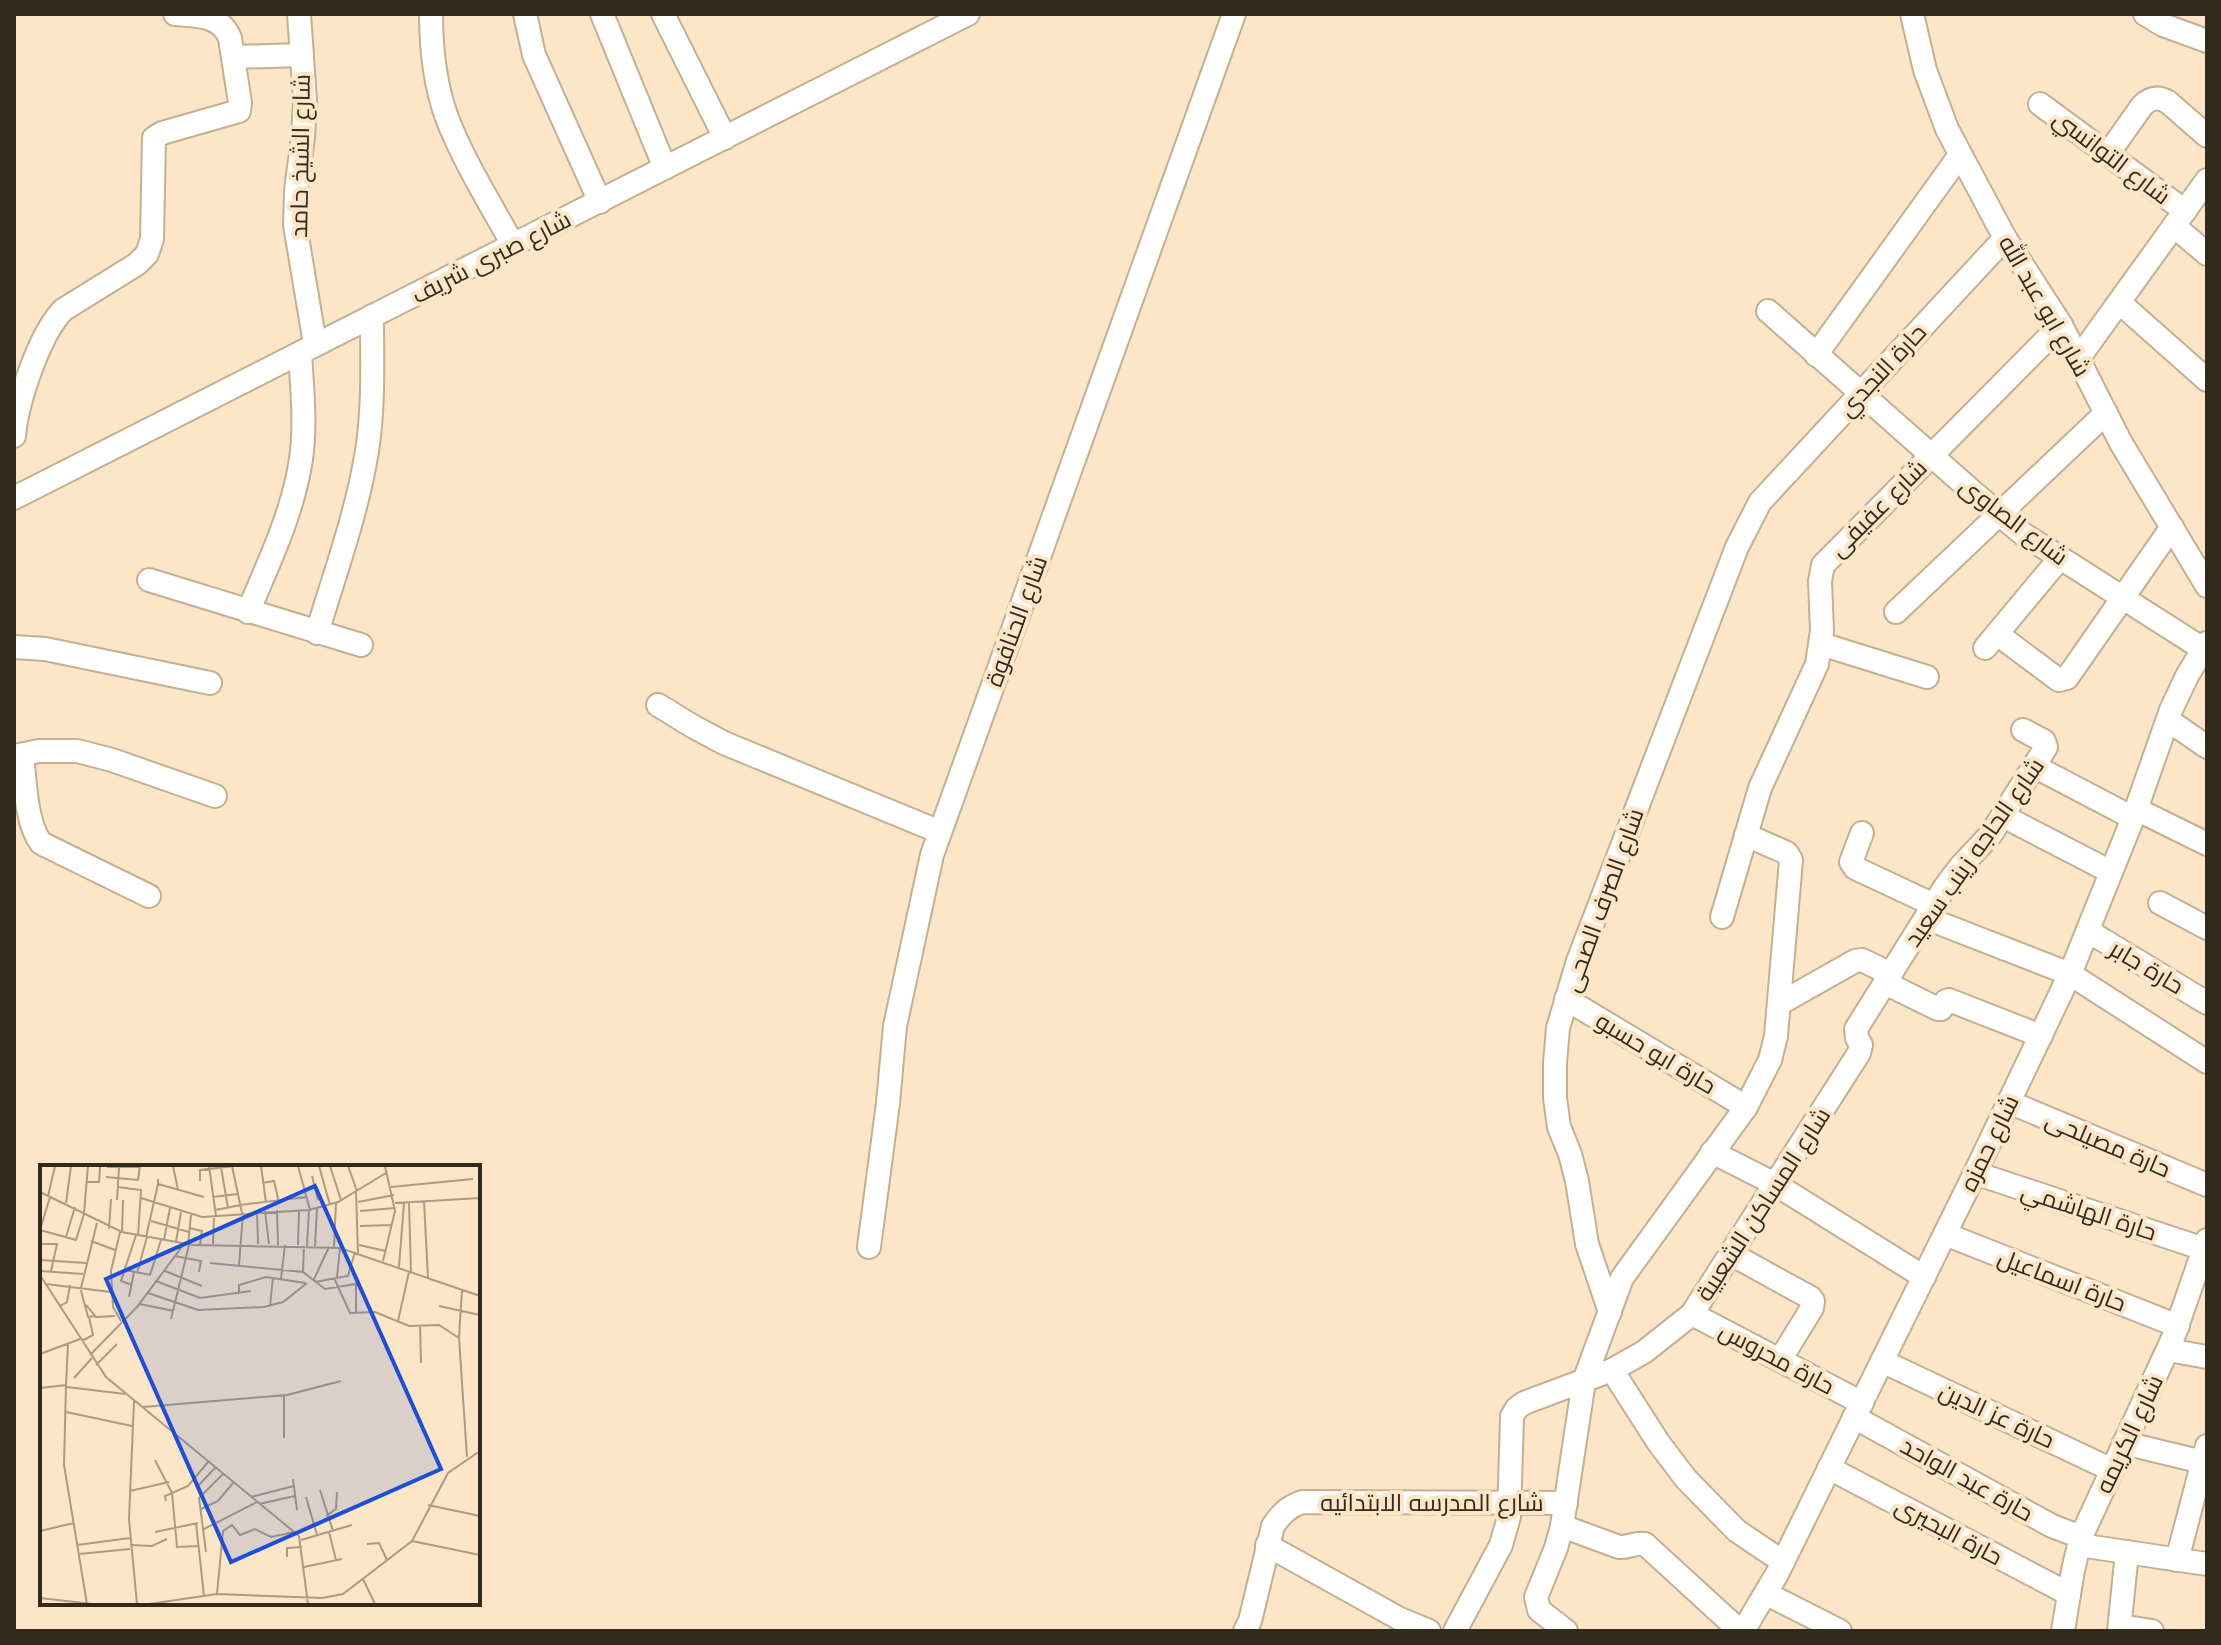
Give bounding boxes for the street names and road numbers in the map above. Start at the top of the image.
street label: شارع الشيخ حامد [283,74,318,238]
street label: شارع التوانسي [2045,103,2177,214]
street label: شارع صبرى شريف [406,203,576,311]
street label: شارع ابو عبد الله [1991,230,2098,383]
street label: حارة النجدي [1831,317,1935,425]
street label: شارع عفيفى [1822,452,1934,564]
street label: شارع الصاوى [1953,470,2074,573]
street label: شارع الحنافوة [978,551,1055,691]
street label: شارع الحاجه زينب سعيد [1897,751,2052,953]
street label: شارع الصرف الصحى [1555,804,1652,996]
street label: حارة جابر [2103,932,2190,1001]
street label: حارة ابو حسبو [1590,1005,1722,1101]
street label: شارع حمزه [1952,1090,2027,1197]
street label: شارع المساكن الشعبية [1689,1101,1838,1307]
street label: حارة مصيلحى [2041,1104,2175,1184]
street label: حارة الهاشمي [2016,1175,2161,1251]
street label: حارة اسماعيل [1994,1241,2130,1319]
street label: حارة محروس [1714,1315,1840,1401]
street label: شارع الكريمه [2088,1370,2171,1499]
street label: حارة عز الدين [1934,1375,2060,1455]
street label: حارة عبد الواحد [1895,1430,2039,1528]
street label: شارع المدرسه الابتدائيه [1320,1487,1544,1519]
street label: حارة البحيرى [1890,1490,2008,1572]

